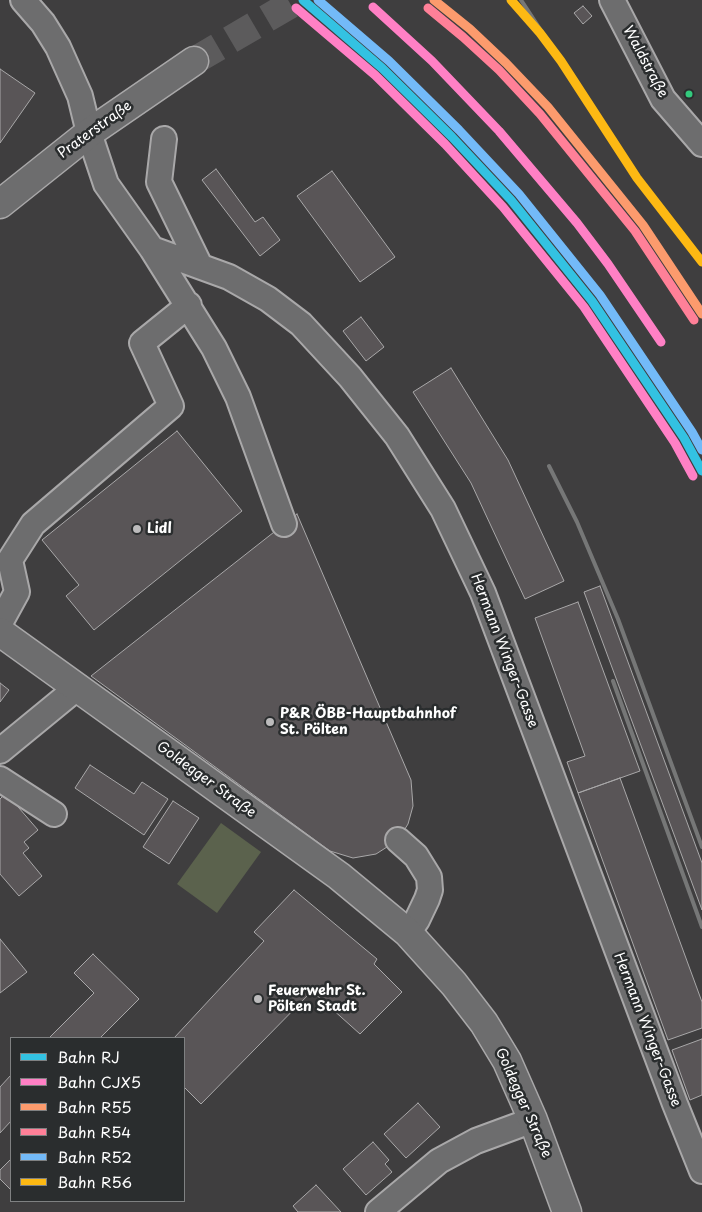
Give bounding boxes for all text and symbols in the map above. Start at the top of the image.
street label: Waldstraße [619,23,671,101]
unlabelled marker [684,89,694,99]
street label: Praterstraße [55,98,135,162]
place label: Lidl [147,521,172,537]
marker: Lidl [131,523,143,535]
street label: Hermann Winger-Gasse [467,572,541,730]
place label: P&R ÖBB-Hauptbahnhof St. Pölten [280,706,456,739]
marker: P&R ÖBB-Hauptbahnhof St. Pölten [264,716,276,728]
street label: Goldegger Straße [153,738,259,822]
street label: Hermann Winger-Gasse [610,951,684,1109]
place label: Feuerwehr St. Pölten Stadt [268,983,365,1016]
marker: Feuerwehr St. Pölten Stadt [252,993,264,1005]
legend [10,1037,185,1202]
text: Bahn RJ [57,1045,120,1068]
street label: Goldegger Straße [491,1045,555,1161]
text: Bahn CJX5 [57,1070,141,1093]
text: Bahn R55 [57,1095,132,1118]
text: Bahn R54 [57,1120,131,1143]
text: Bahn R52 [57,1145,132,1168]
text: Bahn R56 [57,1170,132,1193]

